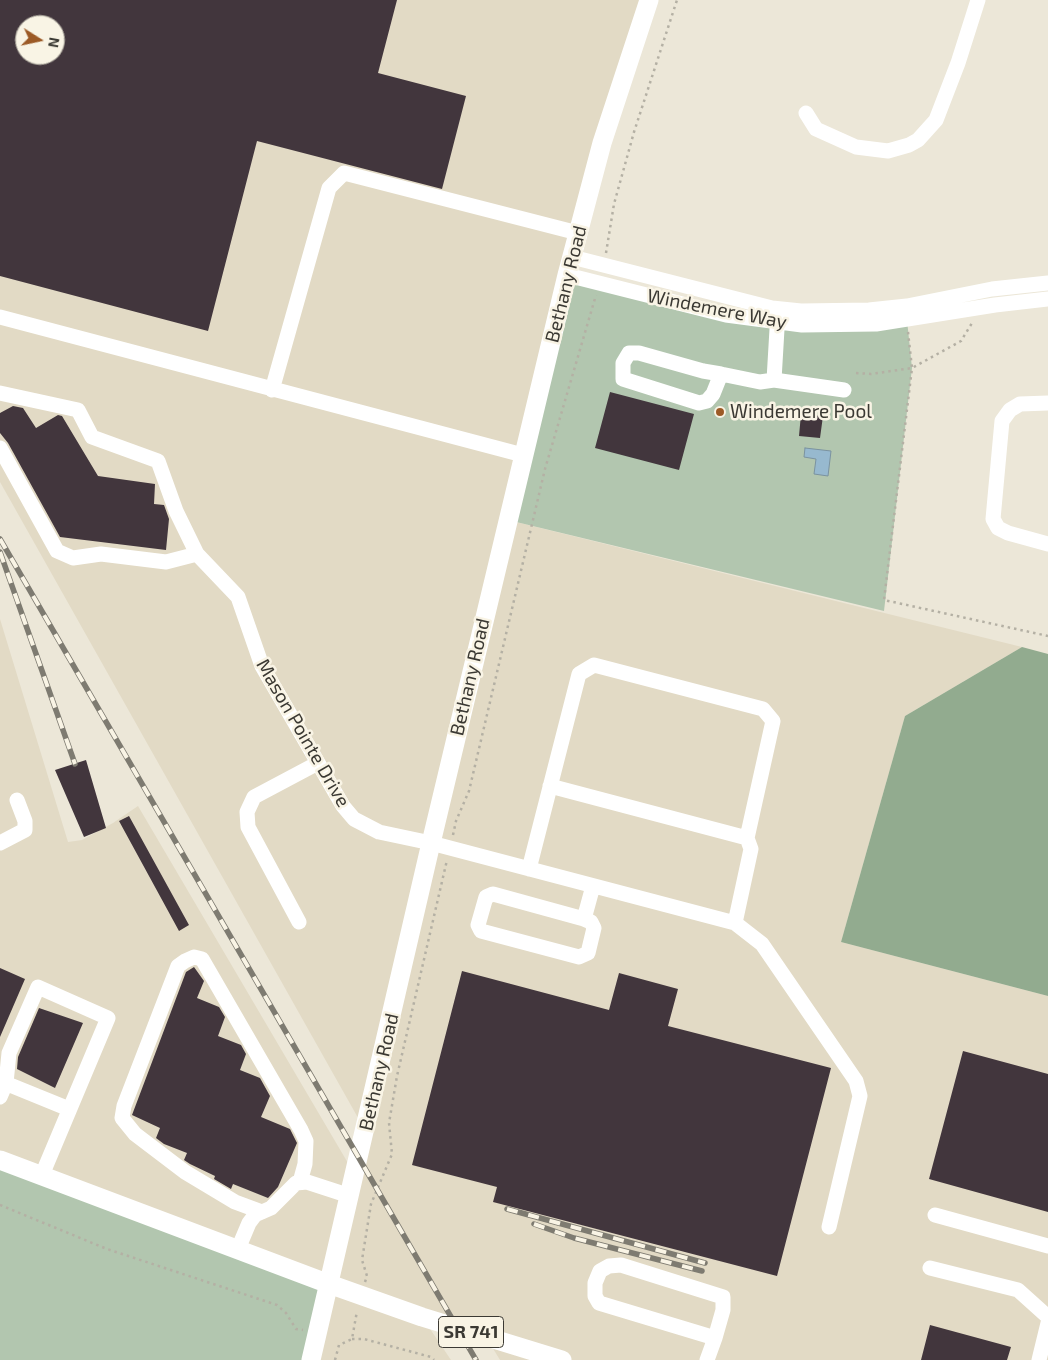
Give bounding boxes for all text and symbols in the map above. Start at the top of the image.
north arrow [15,15,65,65]
text: N [45,36,64,49]
street label: Bethany Road [540,223,592,345]
street label: Windemere Way [645,284,789,334]
place label: Windemere Pool [730,401,872,423]
marker: Windemere Pool [714,406,726,418]
street label: Bethany Road [445,616,495,738]
street label: Mason Pointe Drive [251,655,355,811]
street label: Bethany Road [354,1011,404,1133]
road number: SR 741 [438,1316,504,1348]

